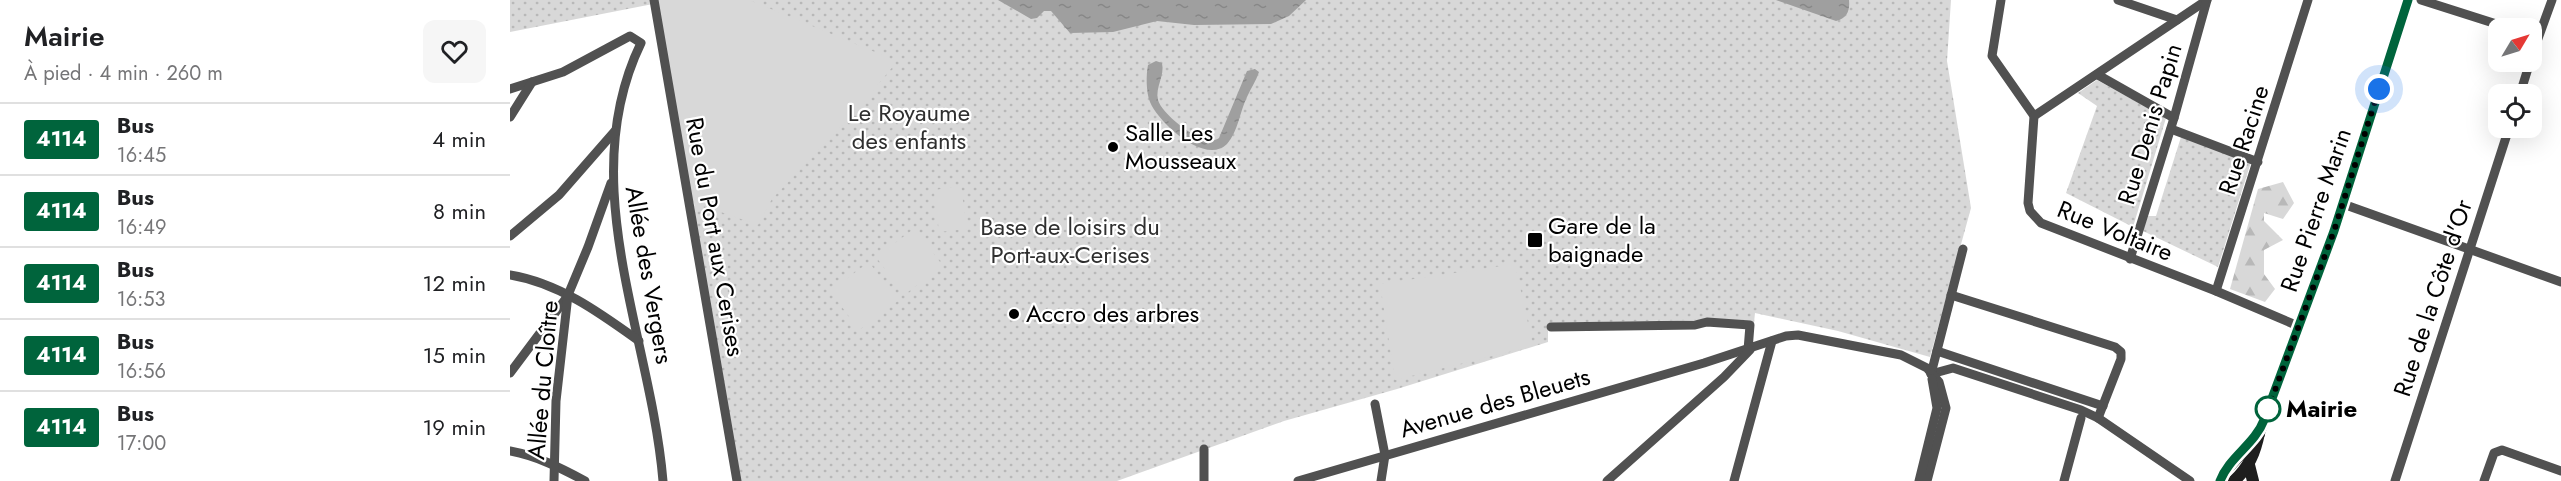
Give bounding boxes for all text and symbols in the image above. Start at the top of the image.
text: Mairie [24,16,104,57]
north arrow [2488,18,2542,72]
map controls [2488,18,2542,138]
button: heart [423,20,486,83]
street label: Rue Denis Papin [2108,39,2191,209]
text: À pied · 4 min · 260 m [24,59,223,88]
your location [2364,74,2394,104]
street label: Rue Racine [2209,81,2278,199]
button: locate [2488,84,2542,138]
park label: Le Royaume des enfants [848,95,970,158]
text: Bus [117,109,154,141]
street label: Rue du Port aux Cerises [677,115,754,359]
place label: Salle Les Mousseaux [1125,115,1237,178]
text: 4 min [432,123,486,155]
street label: Rue Pierre Marin [2271,123,2360,296]
text: 4114 [36,124,87,154]
marker: Salle Les Mousseaux [1106,140,1120,154]
text: 16:45 [117,141,166,170]
text: Bus [117,181,154,213]
street label: Allée des Vergers [617,183,682,366]
street label: Rue Voltaire [2052,191,2178,270]
street label: Rue de la Côte d'Or [2384,194,2481,401]
text: 8 min [433,195,486,227]
text: 4114 [36,196,87,226]
place label: Gare de la baignade [1548,208,1656,271]
park label: Base de loisirs du Port-aux-Cerises [980,209,1160,272]
text: 16:49 [117,213,166,242]
marker: Gare de la baignade [1526,231,1544,249]
text: Bus [117,253,154,285]
text: 12 min [423,267,486,299]
text: 4114 [36,268,87,298]
text: 16:53 [117,285,165,314]
place label: Accro des arbres [1026,296,1199,331]
street label: Allée du Cloître [518,299,567,461]
marker: Accro des arbres [1007,307,1021,321]
text: Bus [117,325,154,357]
text: 15 min [423,339,486,371]
text: 4114 [36,340,87,370]
text: 16:56 [117,357,166,386]
street label: Avenue des Bleuets [1396,359,1594,446]
place label: Mairie [2286,391,2357,426]
marker: Mairie [2255,396,2281,422]
text: Bus [117,397,154,429]
text: 19 min [422,411,486,443]
text: 4114 [36,412,87,442]
text: 17:00 [117,429,166,458]

